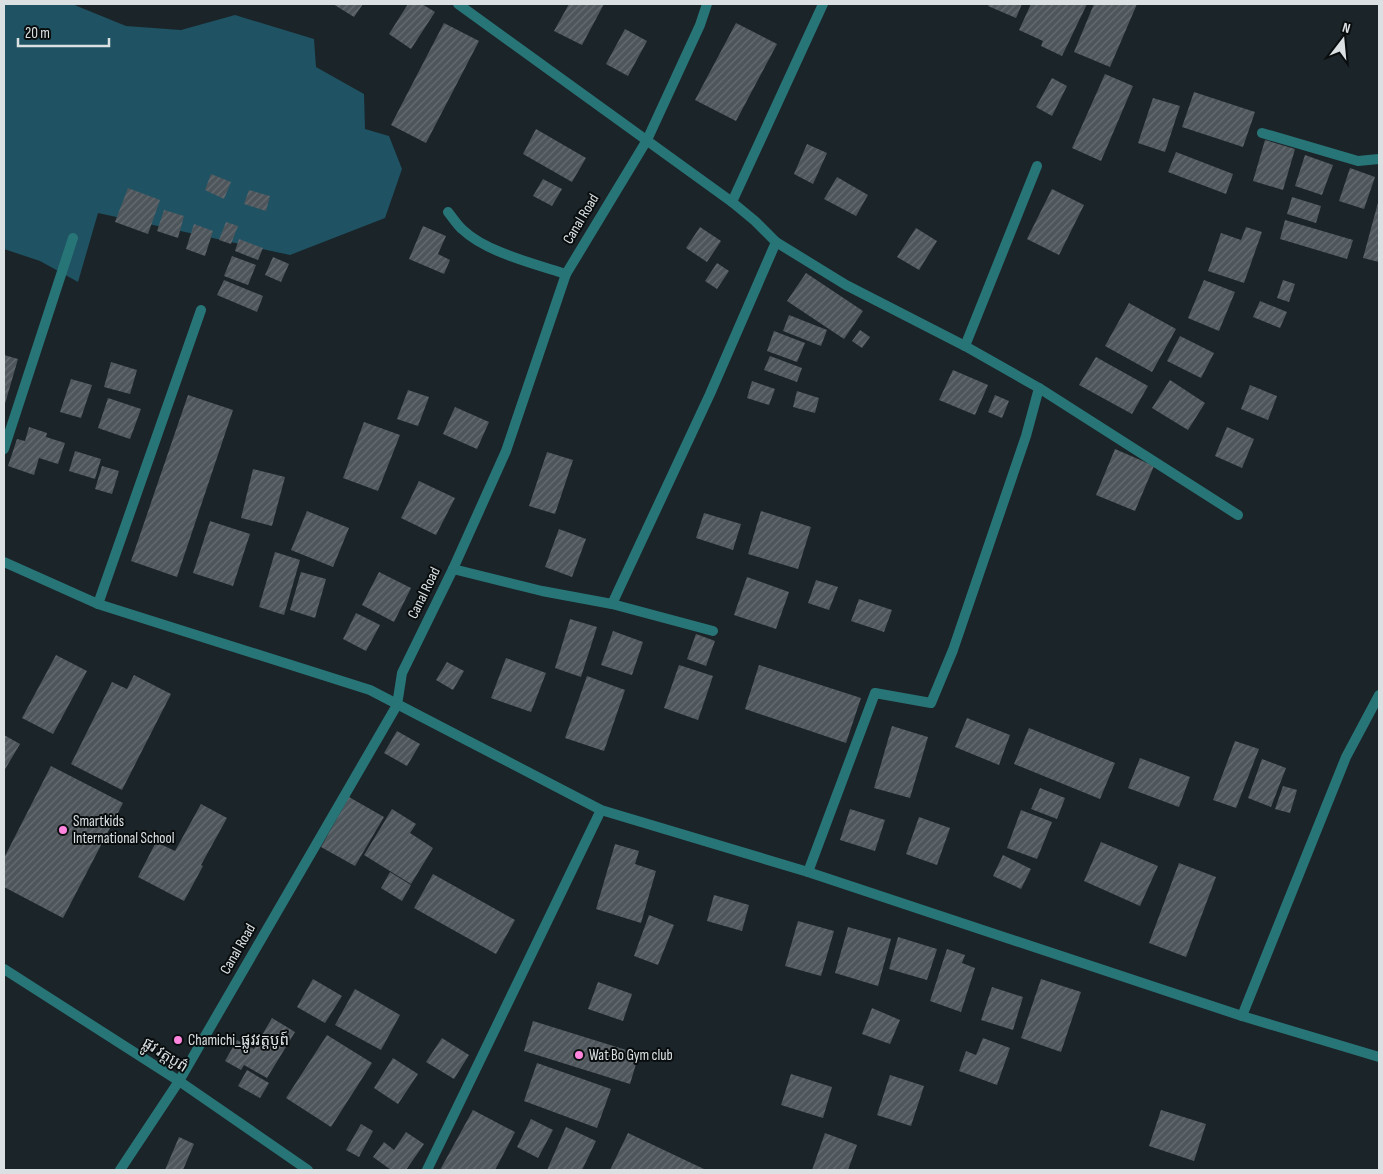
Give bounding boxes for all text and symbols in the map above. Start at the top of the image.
scale bar [18,15,109,47]
north arrow [1318,15,1368,65]
text: N [1341,19,1352,37]
text: 20 m [25,24,50,43]
street label: Canal Road [559,190,603,248]
street label: Canal Road [403,564,445,622]
place label: Smartkids International School [73,812,175,848]
marker: Smartkids International School [57,824,69,836]
street label: Canal Road [216,920,260,978]
place label: Chamichi_ផ្លូវវត្តបូព៍ [188,1031,289,1053]
street label: ផ្លូវ វត្តបូព៌ [137,1033,191,1080]
marker: Chamichi_ផ្លូវវត្តបូព៍ [172,1034,184,1046]
place label: Wat Bo Gym club [589,1046,673,1065]
marker: Wat Bo Gym club [573,1049,585,1061]

